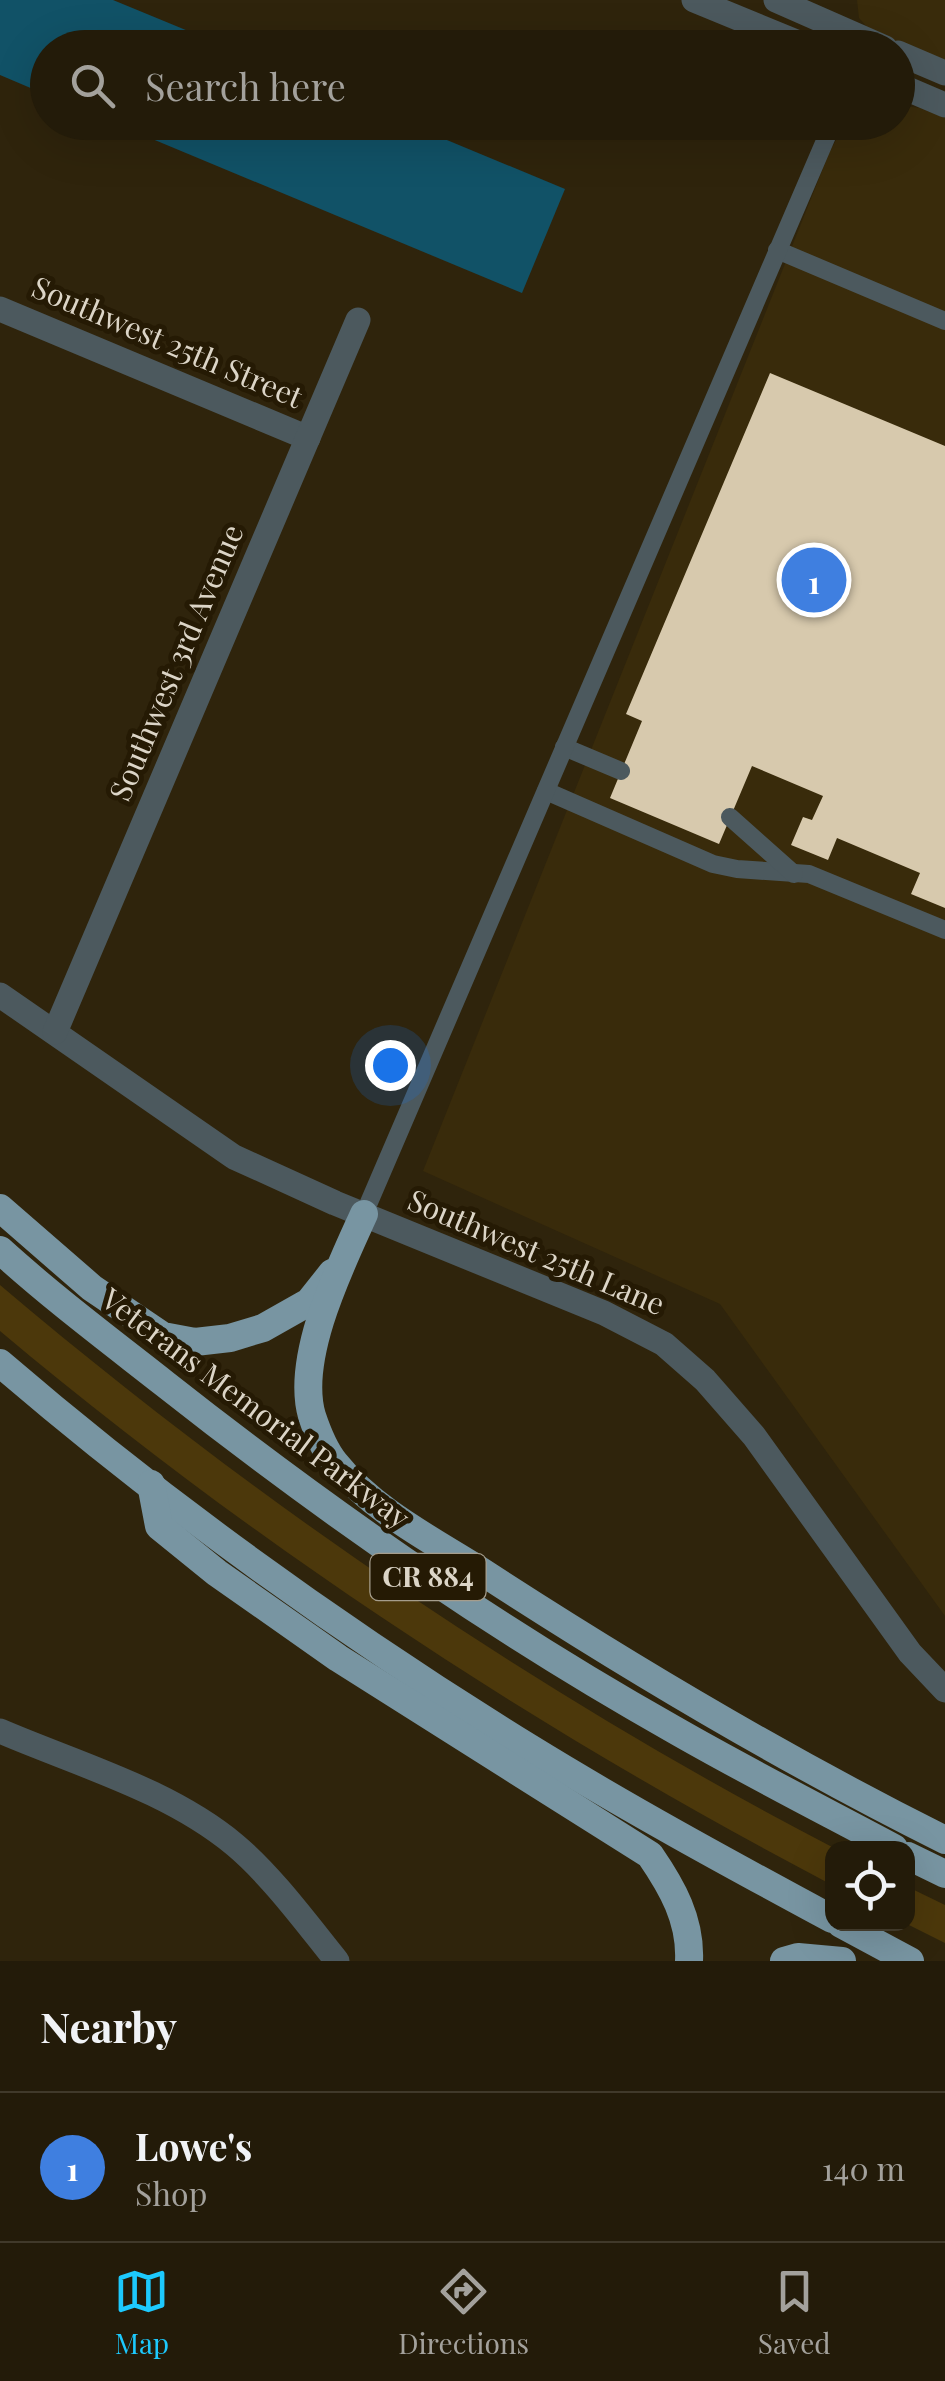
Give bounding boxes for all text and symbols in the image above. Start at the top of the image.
search box [30,30,915,140]
icon: search [65,58,120,113]
text: Search here [145,60,346,111]
street label: Southwest 25th Street [26,266,309,416]
street label: Southwest 3rd Avenue [99,518,251,806]
pin: 1 [782,542,846,618]
your location [365,1040,416,1091]
street label: Southwest 25th Lane [402,1179,671,1323]
street label: Veterans Memorial Parkway [93,1278,419,1537]
road number: CR 884 [370,1554,486,1600]
map controls [825,1841,915,1931]
button: locate [825,1841,915,1931]
text: Nearby [40,1998,177,2054]
text: Lowe's [135,2120,252,2171]
text: 1 [66,2146,79,2189]
text: 140 m [822,2146,905,2189]
text: Shop [135,2171,207,2214]
tab: Map [114,2264,169,2361]
tab: Directions [398,2264,529,2361]
tab: Saved [758,2264,831,2361]

